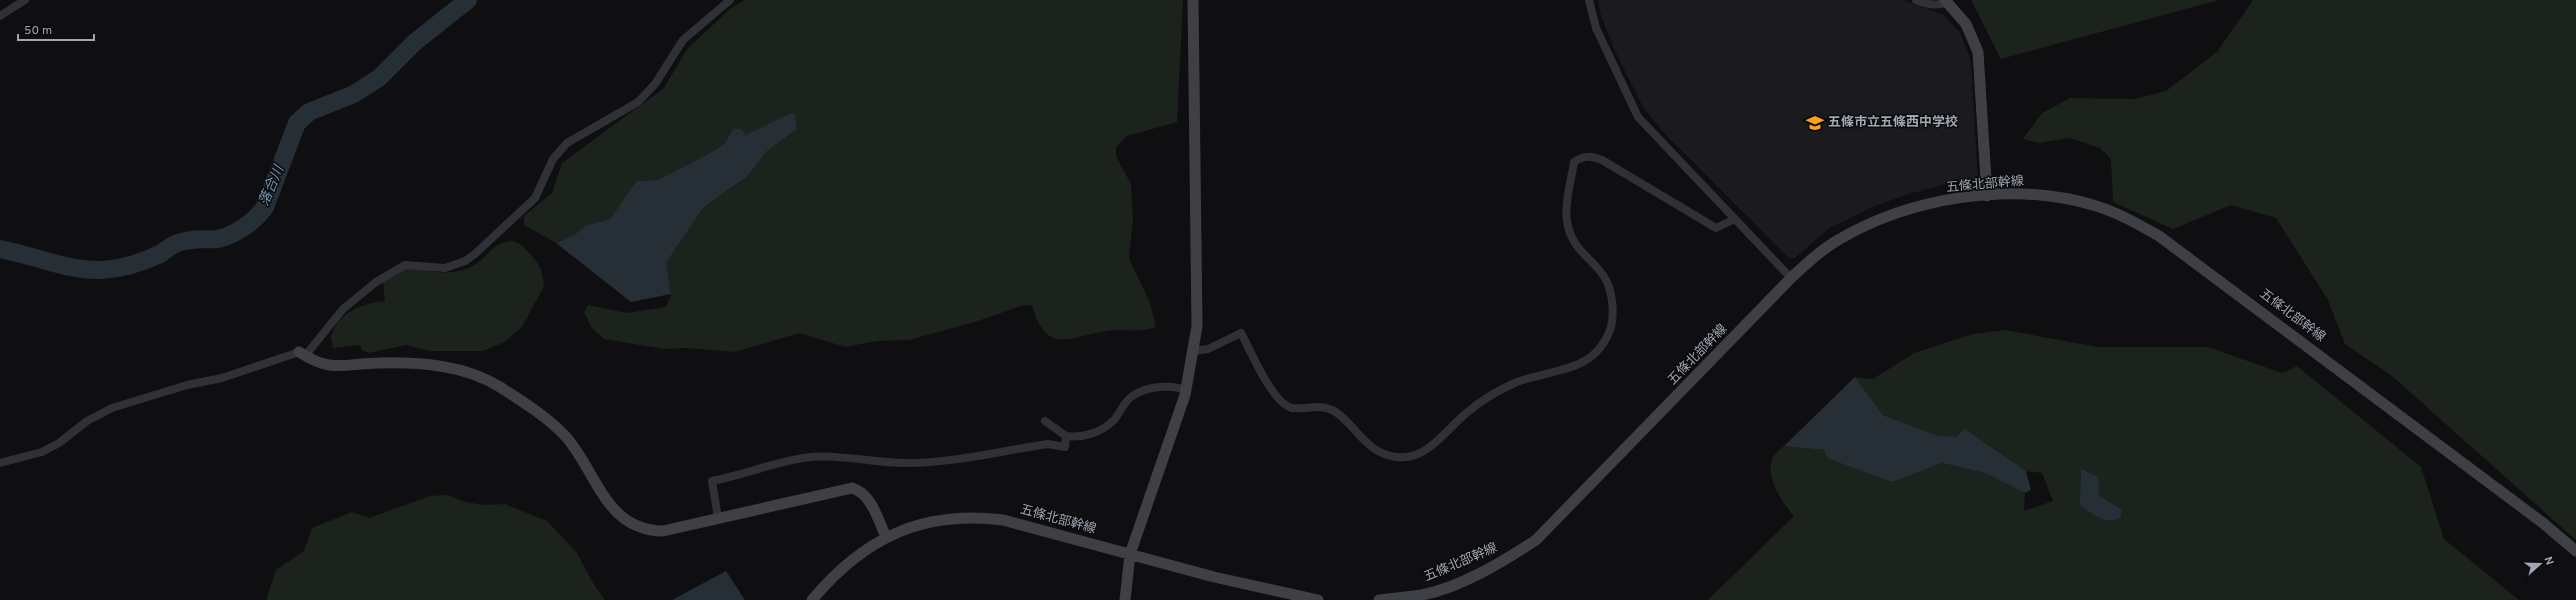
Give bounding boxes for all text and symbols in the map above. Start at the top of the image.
scale bar [18,16,94,42]
text: 50 m [24,23,52,39]
school or university icon: 五條市立五條西中学校 [1805,113,1825,133]
place label: 五條市立五條西中学校 [1828,114,1958,131]
water label: 落合川 [256,162,289,209]
street label: 五條北部幹線 [1945,173,2025,196]
street label: 五條北部幹線 [2256,285,2329,346]
street label: 五條北部幹線 [1664,321,1731,389]
street label: 五條北部幹線 [1018,501,1098,538]
street label: 五條北部幹線 [1422,539,1500,586]
north arrow [2520,544,2560,584]
text: N [2541,555,2556,567]

